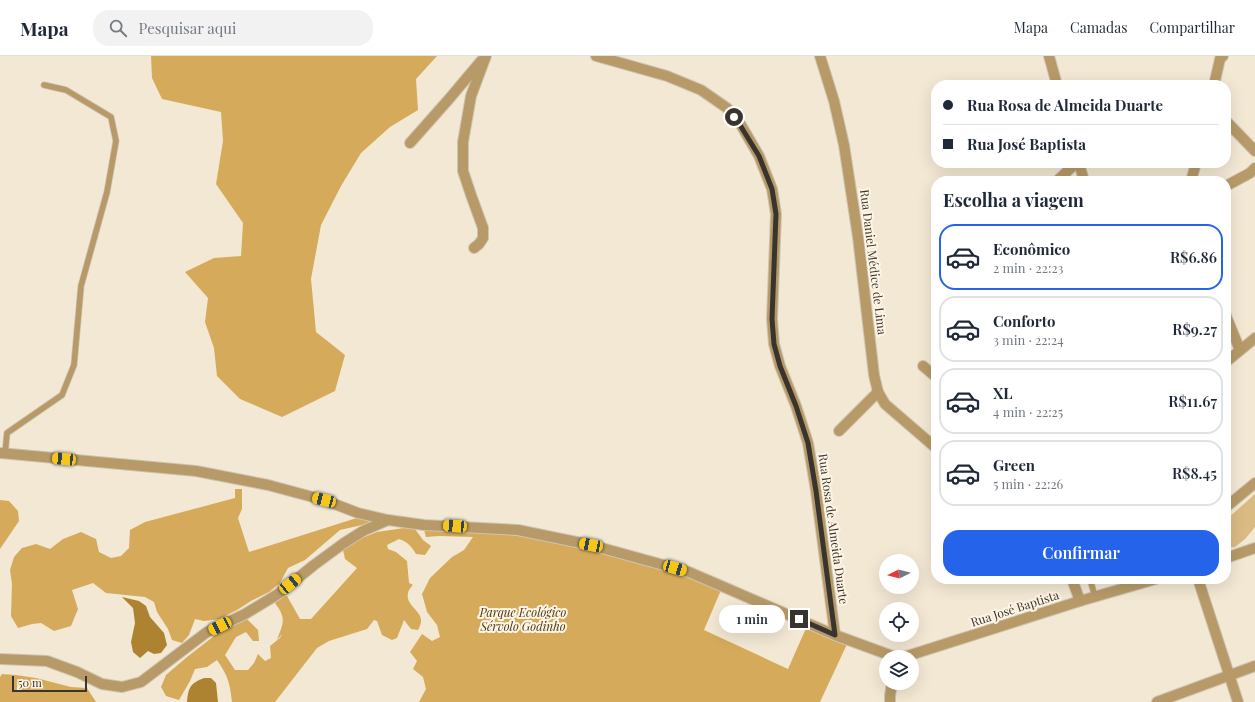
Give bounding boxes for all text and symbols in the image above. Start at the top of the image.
search box [93,10,373,46]
text: Mapa [20,15,69,41]
icon: search [107,17,129,39]
text: Pesquisar aqui [139,18,236,38]
text: Mapa [1014,18,1048,37]
text: Camadas [1070,18,1127,37]
text: Compartilhar [1149,18,1235,37]
text: Rua Rosa de Almeida Duarte [967,95,1163,115]
route start [725,108,743,126]
text: Rua José Baptista [967,134,1086,154]
street label: Rua Daniel Médice de Lima [857,188,891,335]
text: Escolha a viagem [943,188,1084,212]
icon: car [945,239,981,275]
text: Econômico [993,239,1070,259]
text: R$6.86 [1170,247,1217,267]
text: 2 min · 22:23 [993,259,1064,276]
icon: car [945,311,981,347]
text: Conforto [993,311,1055,331]
text: R$9.27 [1172,319,1217,339]
text: 3 min · 22:24 [993,331,1064,348]
icon: car [945,383,981,419]
text: XL [993,383,1013,403]
text: R$11.67 [1168,391,1217,411]
text: 4 min · 22:25 [993,403,1063,420]
car [52,452,76,466]
street label: Rua Rosa de Almeida Duarte [815,452,852,605]
icon: car [945,455,981,491]
text: Green [993,455,1035,475]
text: R$8.45 [1172,463,1217,483]
text: 5 min · 22:26 [993,475,1063,492]
car [311,491,337,509]
car [443,519,467,533]
button: Confirmar [943,530,1219,576]
car [578,537,604,553]
north arrow [879,554,919,594]
map controls [879,554,919,690]
car [662,559,688,577]
car [277,572,303,596]
street label: Rua José Baptista [968,586,1061,630]
button: locate [879,602,919,642]
park label: Parque Ecológico Sérvolo Godinho [479,604,567,634]
callout: 1 min [719,605,785,633]
text: 1 min [736,610,768,627]
route end [790,610,808,628]
car [207,615,233,637]
button: layers [879,650,919,690]
scale bar [12,674,87,693]
text: 50 m [18,675,42,690]

